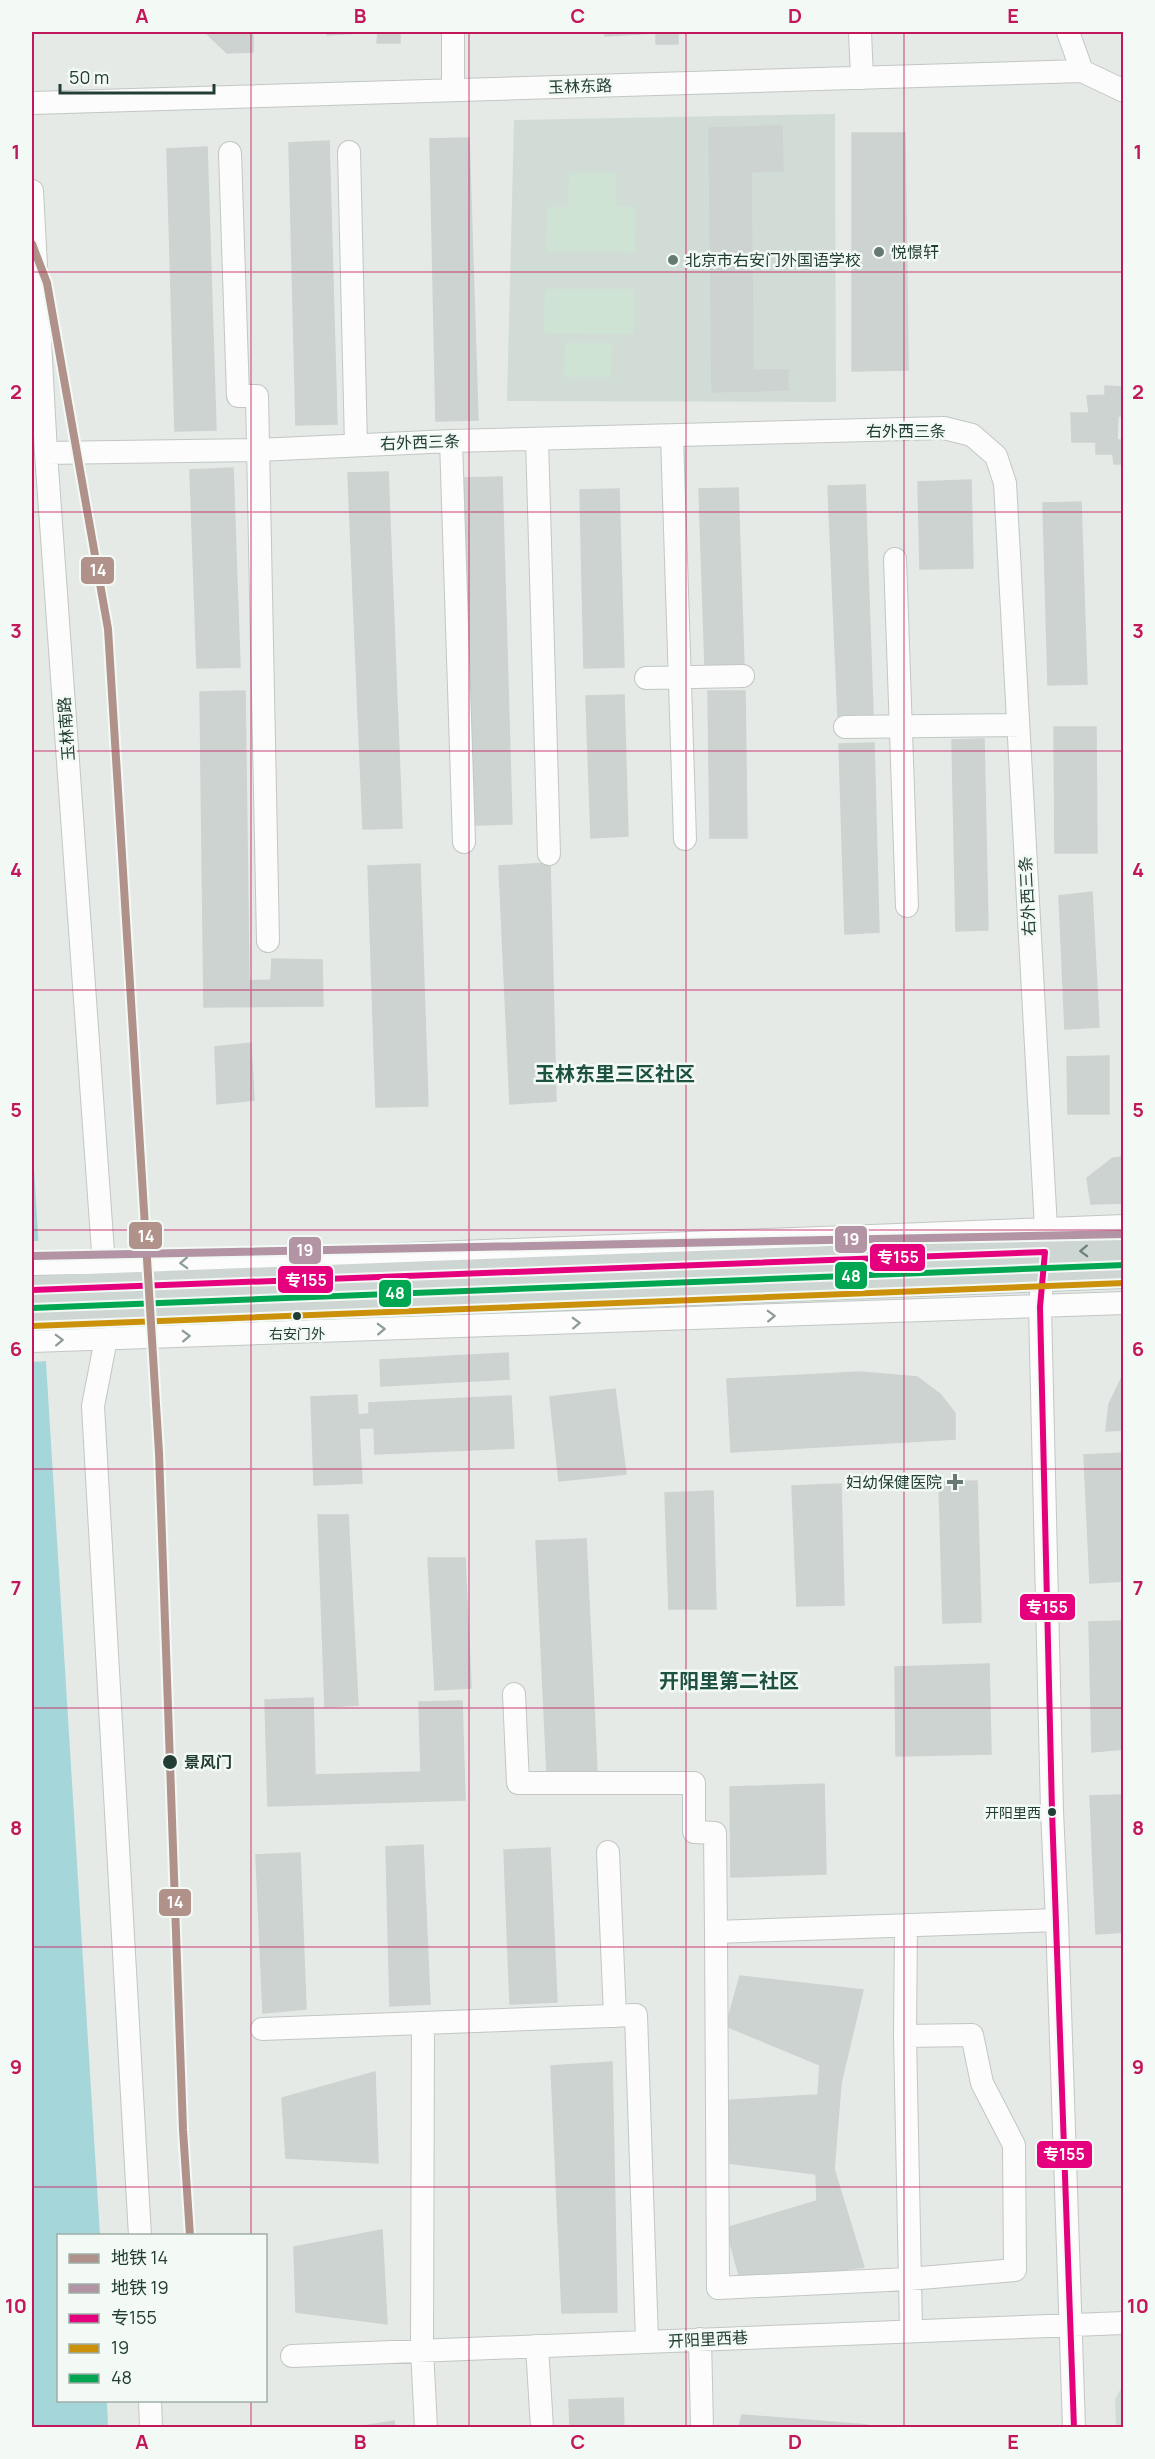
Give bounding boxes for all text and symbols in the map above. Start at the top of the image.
text: A [135,2,149,29]
text: B [354,2,367,29]
text: C [571,2,585,29]
text: D [788,2,802,29]
text: E [1007,2,1019,29]
scale bar [60,57,214,95]
text: 50 m [69,65,109,89]
street label: 玉林东路 [548,74,612,98]
text: 1 [12,138,20,165]
text: 1 [1134,138,1142,165]
place label: 悦憬轩 [891,241,939,263]
marker: 悦憬轩 [872,245,886,259]
place label: 北京市右安门外国语学校 [685,249,861,271]
marker: 北京市右安门外国语学校 [666,253,680,267]
text: 2 [10,378,22,405]
text: 2 [1132,378,1144,405]
street label: 右外西三条 [866,420,946,442]
street label: 右外西三条 [380,430,460,454]
line badge: 14 [80,556,115,585]
text: 14 [90,559,106,581]
text: 3 [10,617,22,644]
text: 3 [1132,617,1144,644]
street label: 玉林南路 [53,696,79,762]
street label: 右外西三条 [1014,855,1040,937]
text: 4 [10,856,22,883]
text: 4 [1132,856,1144,883]
district label: 玉林东里三区社区 [535,1060,695,1087]
text: 5 [10,1096,22,1123]
text: 5 [1132,1096,1144,1123]
line badge: 14 [128,1221,163,1250]
text: 14 [138,1225,154,1247]
line badge: 19 [834,1225,868,1254]
text: 19 [843,1228,859,1250]
line badge: 19 [288,1236,322,1265]
text: 19 [297,1239,313,1261]
line badge: 专155 [869,1243,926,1272]
one-way arrow [1080,1244,1089,1257]
text: 专155 [877,1246,919,1268]
one-way arrow [179,1257,188,1269]
line badge: 48 [834,1261,868,1290]
line badge: 专155 [277,1265,334,1294]
text: 48 [841,1265,861,1287]
text: 专155 [285,1269,327,1291]
line badge: 48 [378,1279,412,1308]
text: 48 [385,1282,405,1304]
marker: 右安门外 [291,1310,303,1322]
one-way arrow [767,1310,776,1322]
one-way arrow [572,1316,581,1329]
one-way arrow [377,1323,386,1336]
place label: 右安门外 [269,1324,325,1343]
one-way arrow [182,1330,191,1342]
one-way arrow [54,1334,63,1346]
text: 6 [10,1335,22,1362]
text: 6 [1132,1335,1144,1362]
place label: 妇幼保健医院 [846,1471,942,1493]
marker: 妇幼保健医院 [946,1473,964,1491]
text: 7 [11,1574,21,1601]
text: 7 [1133,1574,1143,1601]
line badge: 专155 [1019,1593,1076,1621]
text: 专155 [1026,1596,1068,1618]
district label: 开阳里第二社区 [659,1667,799,1694]
place label: 景风门 [184,1751,232,1773]
marker: 景风门 [161,1753,179,1771]
place label: 开阳里西 [985,1803,1041,1822]
marker: 开阳里西 [1046,1806,1058,1818]
text: 8 [10,1814,22,1841]
text: 8 [1132,1814,1144,1841]
line badge: 14 [158,1888,192,1917]
text: 14 [167,1891,183,1913]
text: 9 [10,2053,22,2080]
text: 9 [1132,2053,1144,2080]
line badge: 专155 [1036,2140,1093,2169]
text: 专155 [1043,2143,1085,2165]
legend [57,2234,267,2402]
text: 地铁 14 [111,2245,168,2269]
text: 地铁 19 [111,2275,169,2299]
text: 10 [5,2292,27,2319]
text: 10 [1127,2292,1149,2319]
text: 专155 [111,2305,157,2329]
street label: 开阳里西巷 [667,2326,749,2352]
text: 19 [111,2335,129,2359]
text: 48 [111,2365,132,2389]
text: A [135,2428,149,2455]
text: B [354,2428,367,2455]
text: C [571,2428,585,2455]
text: D [788,2428,802,2455]
text: E [1007,2428,1019,2455]

